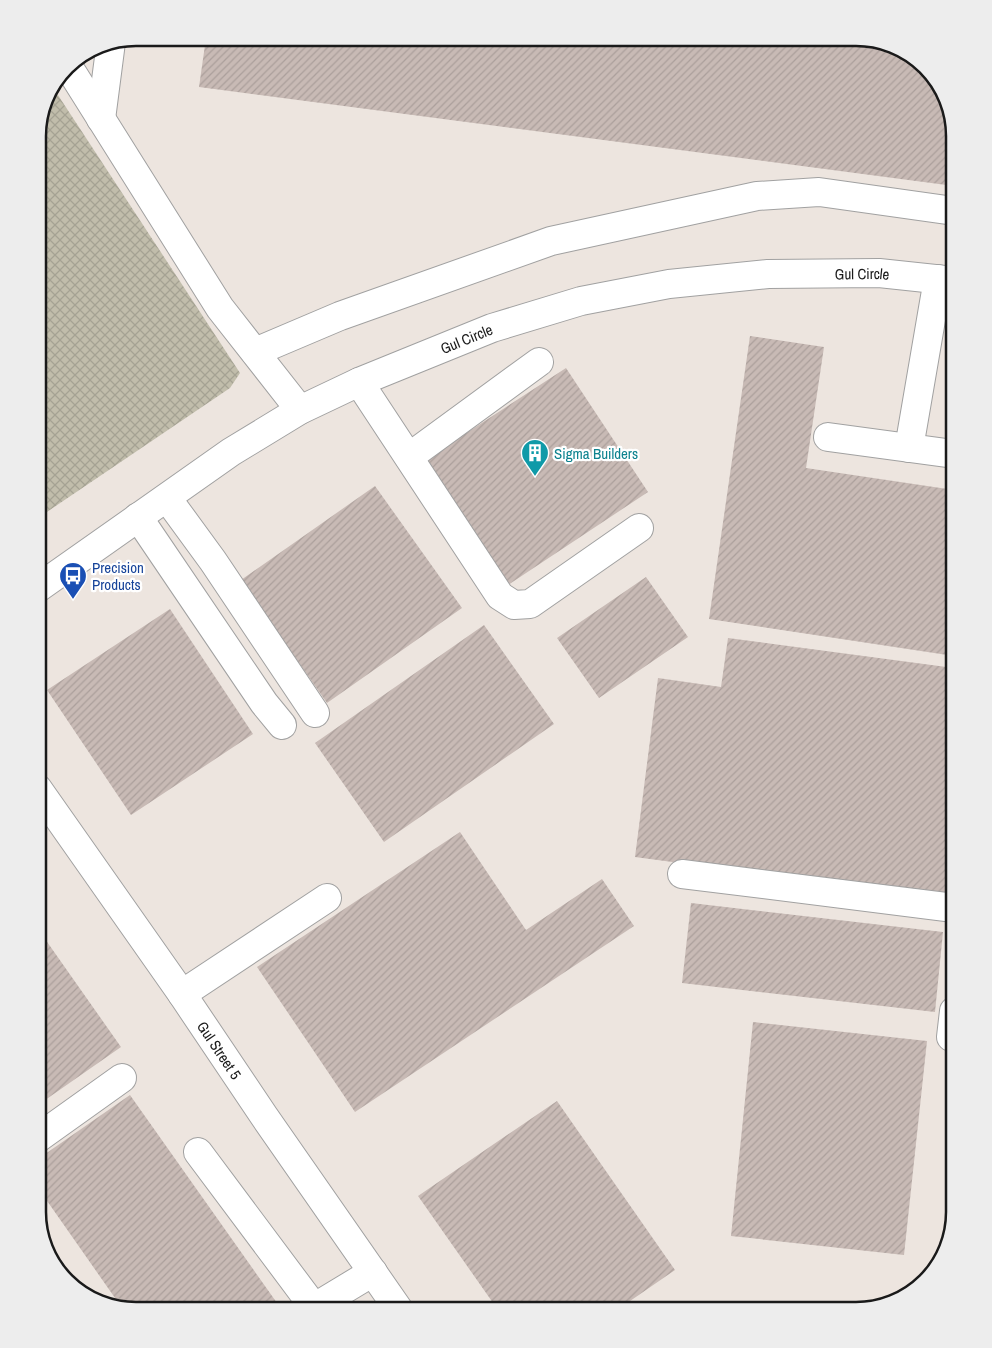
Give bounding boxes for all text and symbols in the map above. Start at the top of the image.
street label: Gul Circle [835,262,891,285]
street label: Gul Circle [437,318,496,358]
building icon: Sigma Builders [520,438,550,477]
place label: Sigma Builders [554,443,638,464]
place label: Precision Products [92,557,144,595]
bus stop icon: Precision Products [58,561,88,600]
street label: Gul Street 5 [193,1017,247,1083]

